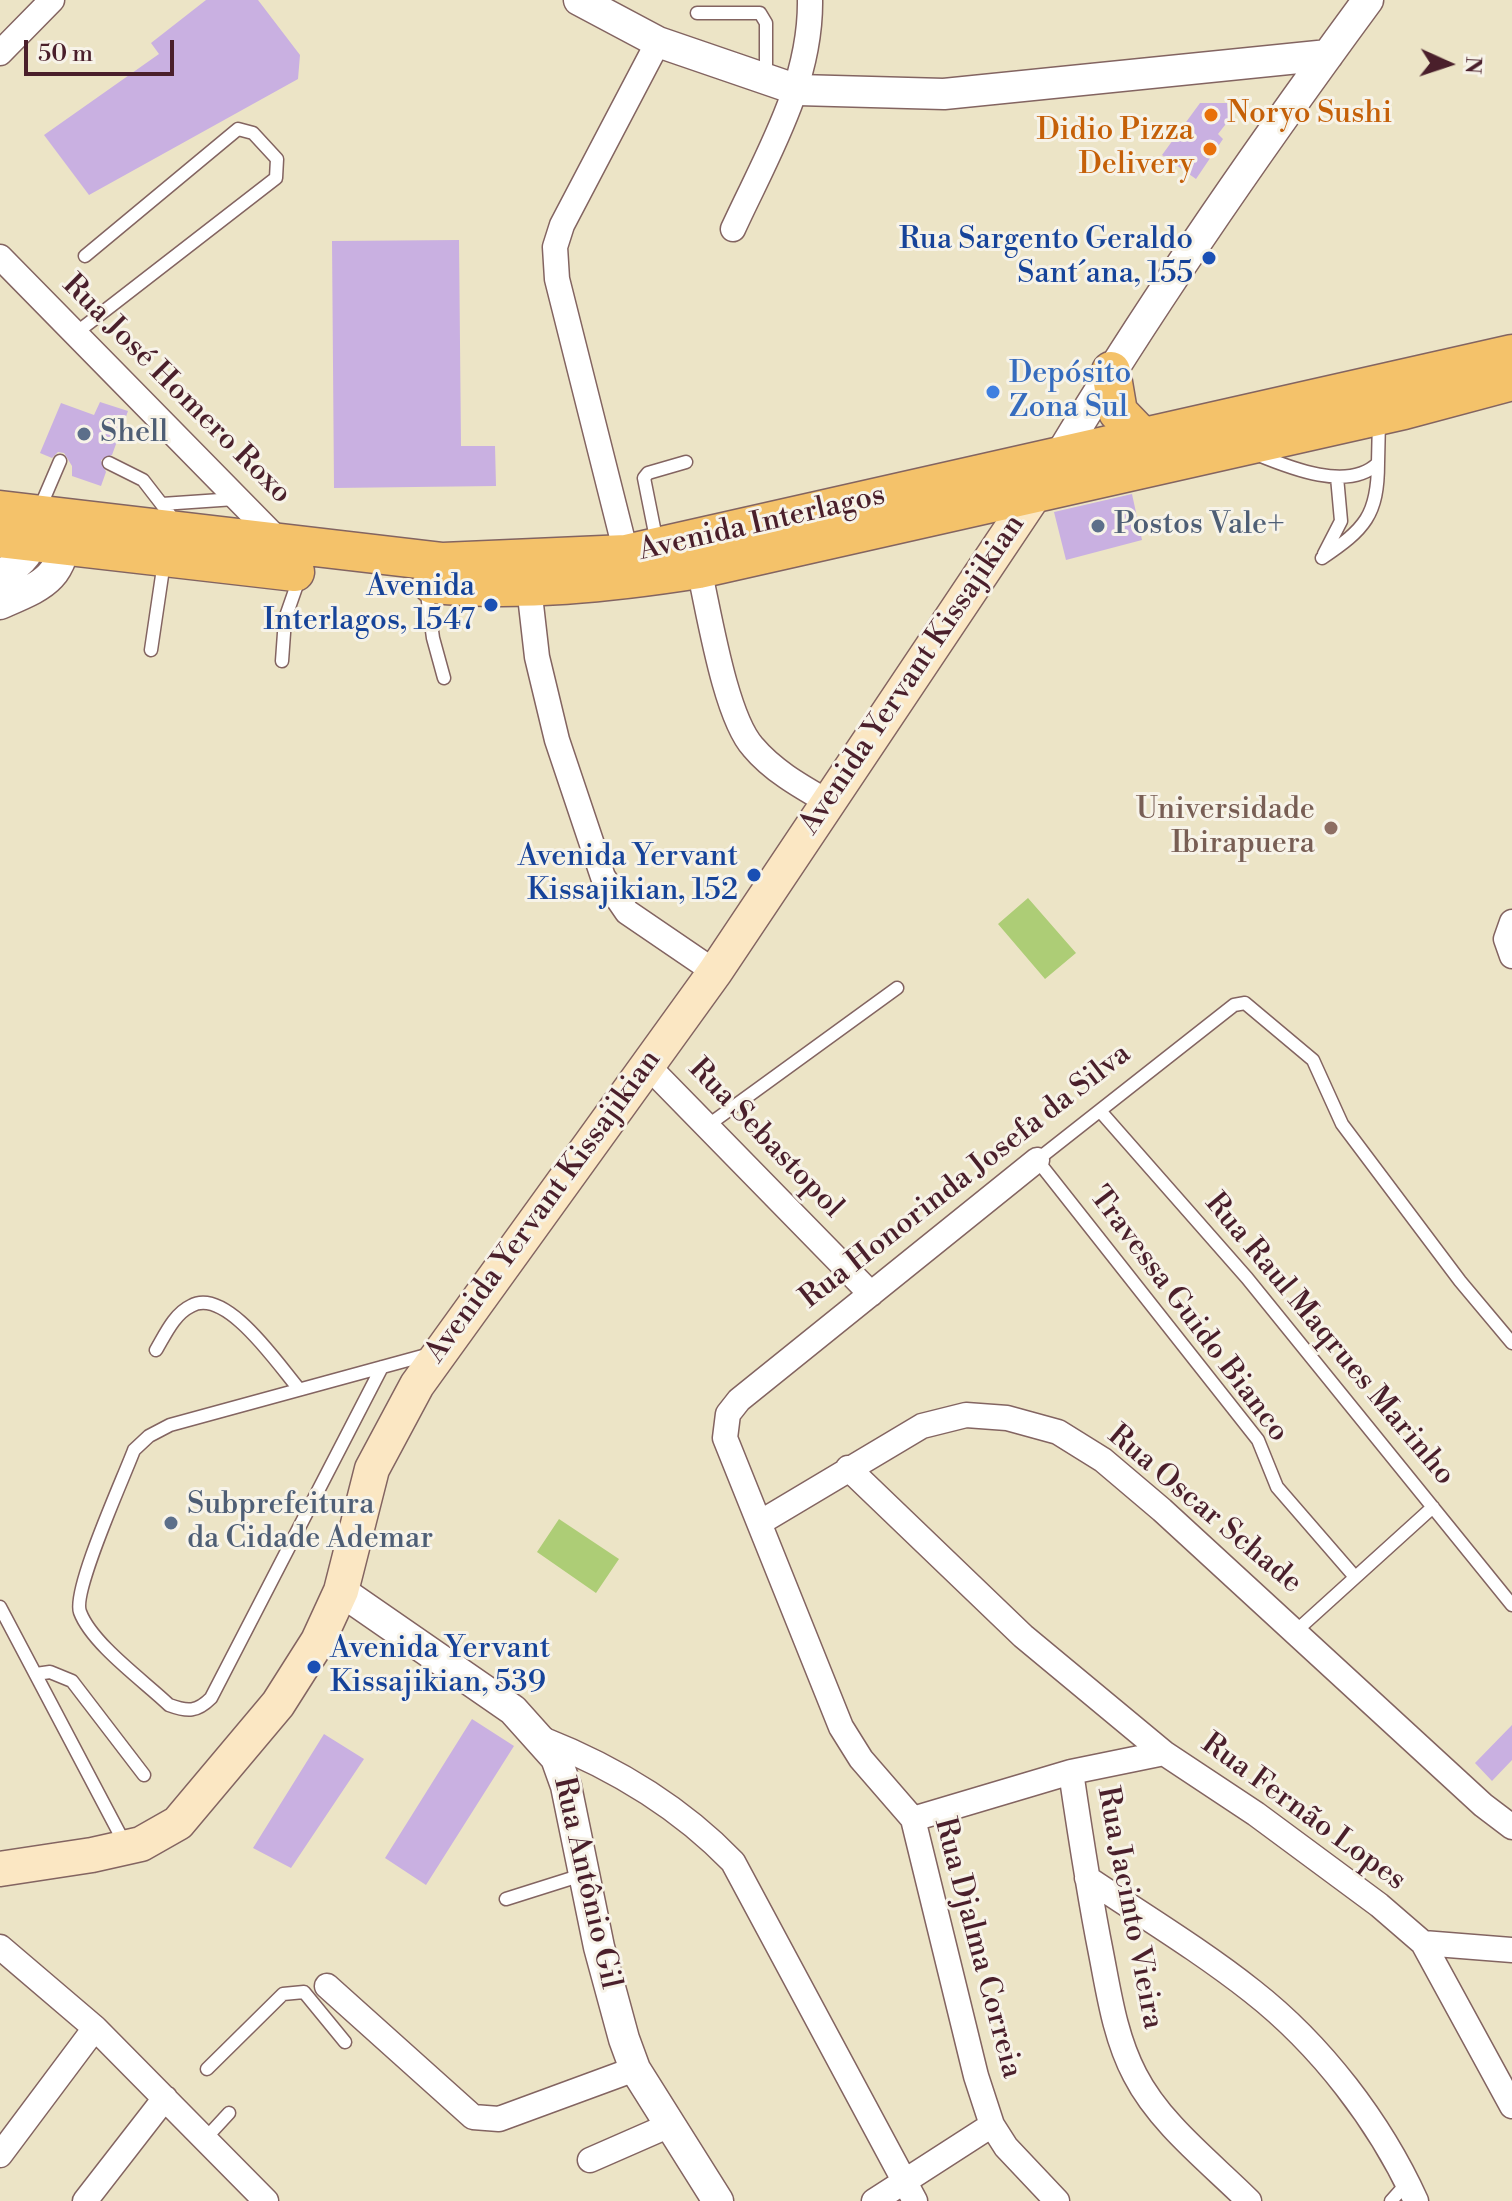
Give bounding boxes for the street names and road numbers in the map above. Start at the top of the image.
street label: Rua José Homero Roxo [54,268,298,512]
street label: Avenida Interlagos [635,478,889,570]
street label: Avenida Yervant Kissajikian [792,508,1034,842]
street label: Rua Honorinda Josefa da Silva [794,1037,1138,1317]
street label: Avenida Yervant Kissajikian [418,1044,670,1370]
street label: Rua Sebastopol [680,1052,850,1226]
street label: Travessa Guido Bianco [1080,1180,1296,1450]
street label: Rua Raul Maqrues Marinho [1196,1187,1462,1493]
street label: Rua Oscar Schade [1099,1418,1309,1602]
street label: Rua Fernão Lopes [1194,1727,1412,1899]
street label: Rua Antônio Gil [544,1773,628,1993]
street label: Rua Jacinto Vieira [1088,1784,1170,2032]
street label: Rua Djalma Correia [925,1814,1029,2082]

